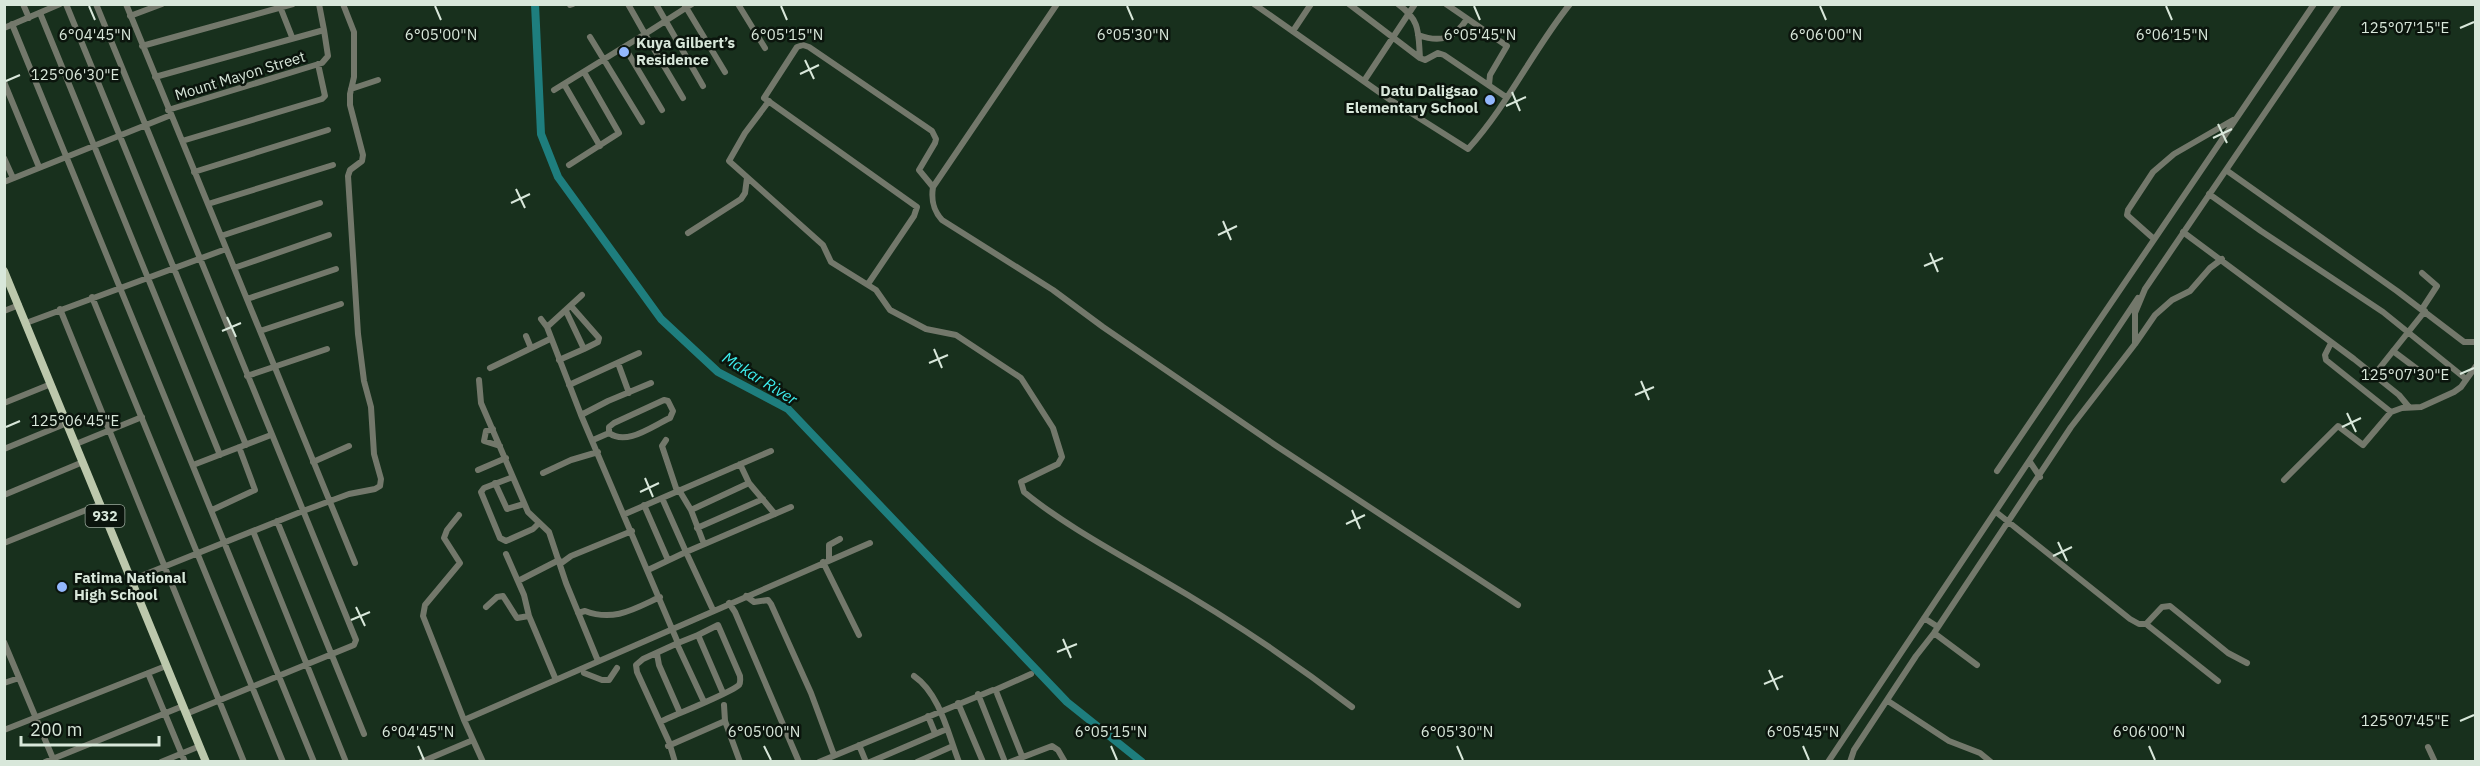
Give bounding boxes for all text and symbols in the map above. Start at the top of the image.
text: 125°07'15"E [2361,18,2449,37]
text: 6°04'45"N [59,25,131,44]
text: 6°05'00"N [405,25,477,44]
text: 6°05'15"N [751,25,823,44]
text: 6°05'30"N [1097,25,1169,44]
text: 6°05'45"N [1444,25,1516,44]
text: 6°06'00"N [1790,25,1862,44]
text: 6°06'15"N [2136,25,2208,44]
place label: Kuya Gilbert’s Residence [636,33,736,69]
marker: Kuya Gilbert’s Residence [617,45,631,59]
street label: Mount Mayon Street [172,47,307,104]
text: 125°06'30"E [31,65,119,84]
place label: Datu Daligsao Elementary School [1346,81,1478,117]
marker: Datu Daligsao Elementary School [1483,93,1497,107]
water label: Makar River [719,347,802,410]
text: 125°07'30"E [2361,365,2449,384]
text: 125°06'45"E [31,411,119,430]
road number: 932 [86,505,124,527]
place label: Fatima National High School [74,568,186,604]
marker: Fatima National High School [55,580,69,594]
scale bar [21,709,159,747]
text: 125°07'45"E [2361,711,2449,730]
text: 200 m [30,718,82,741]
text: 6°04'45"N [382,722,454,741]
text: 6°05'00"N [728,722,800,741]
text: 6°05'15"N [1075,722,1147,741]
text: 6°05'30"N [1421,722,1493,741]
text: 6°05'45"N [1767,722,1839,741]
text: 6°06'00"N [2113,722,2185,741]

